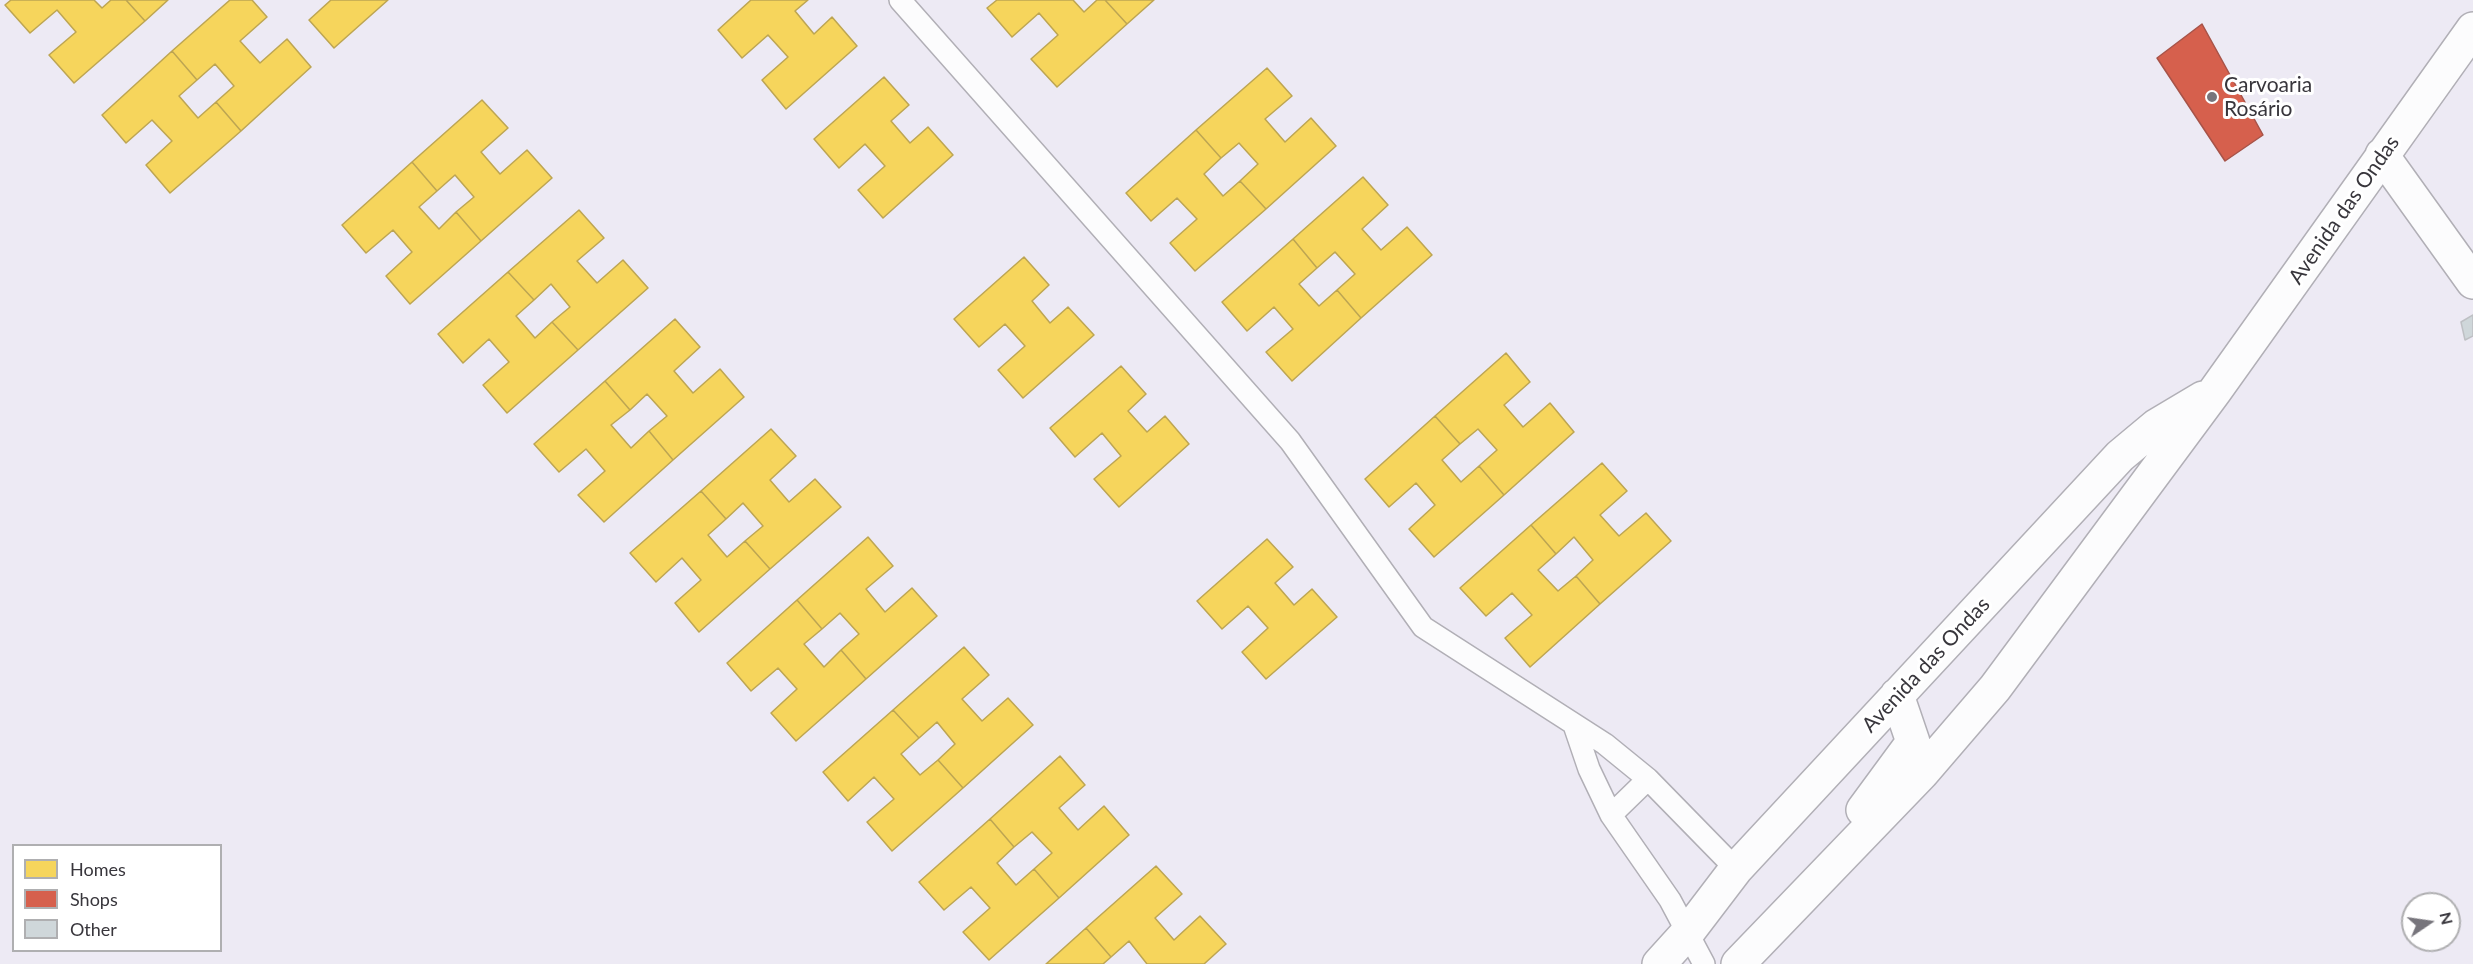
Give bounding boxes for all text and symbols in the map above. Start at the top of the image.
place label: Carvoaria Rosário [2224,72,2312,122]
marker: Carvoaria Rosário [2205,90,2219,104]
street label: Avenida das Ondas [2283,131,2405,289]
street label: Avenida das Ondas [1857,592,1995,738]
legend [12,844,222,952]
text: Homes [70,858,126,880]
text: Shops [70,888,118,910]
north arrow [2401,892,2461,952]
text: N [2436,910,2458,926]
text: Other [70,918,117,940]

